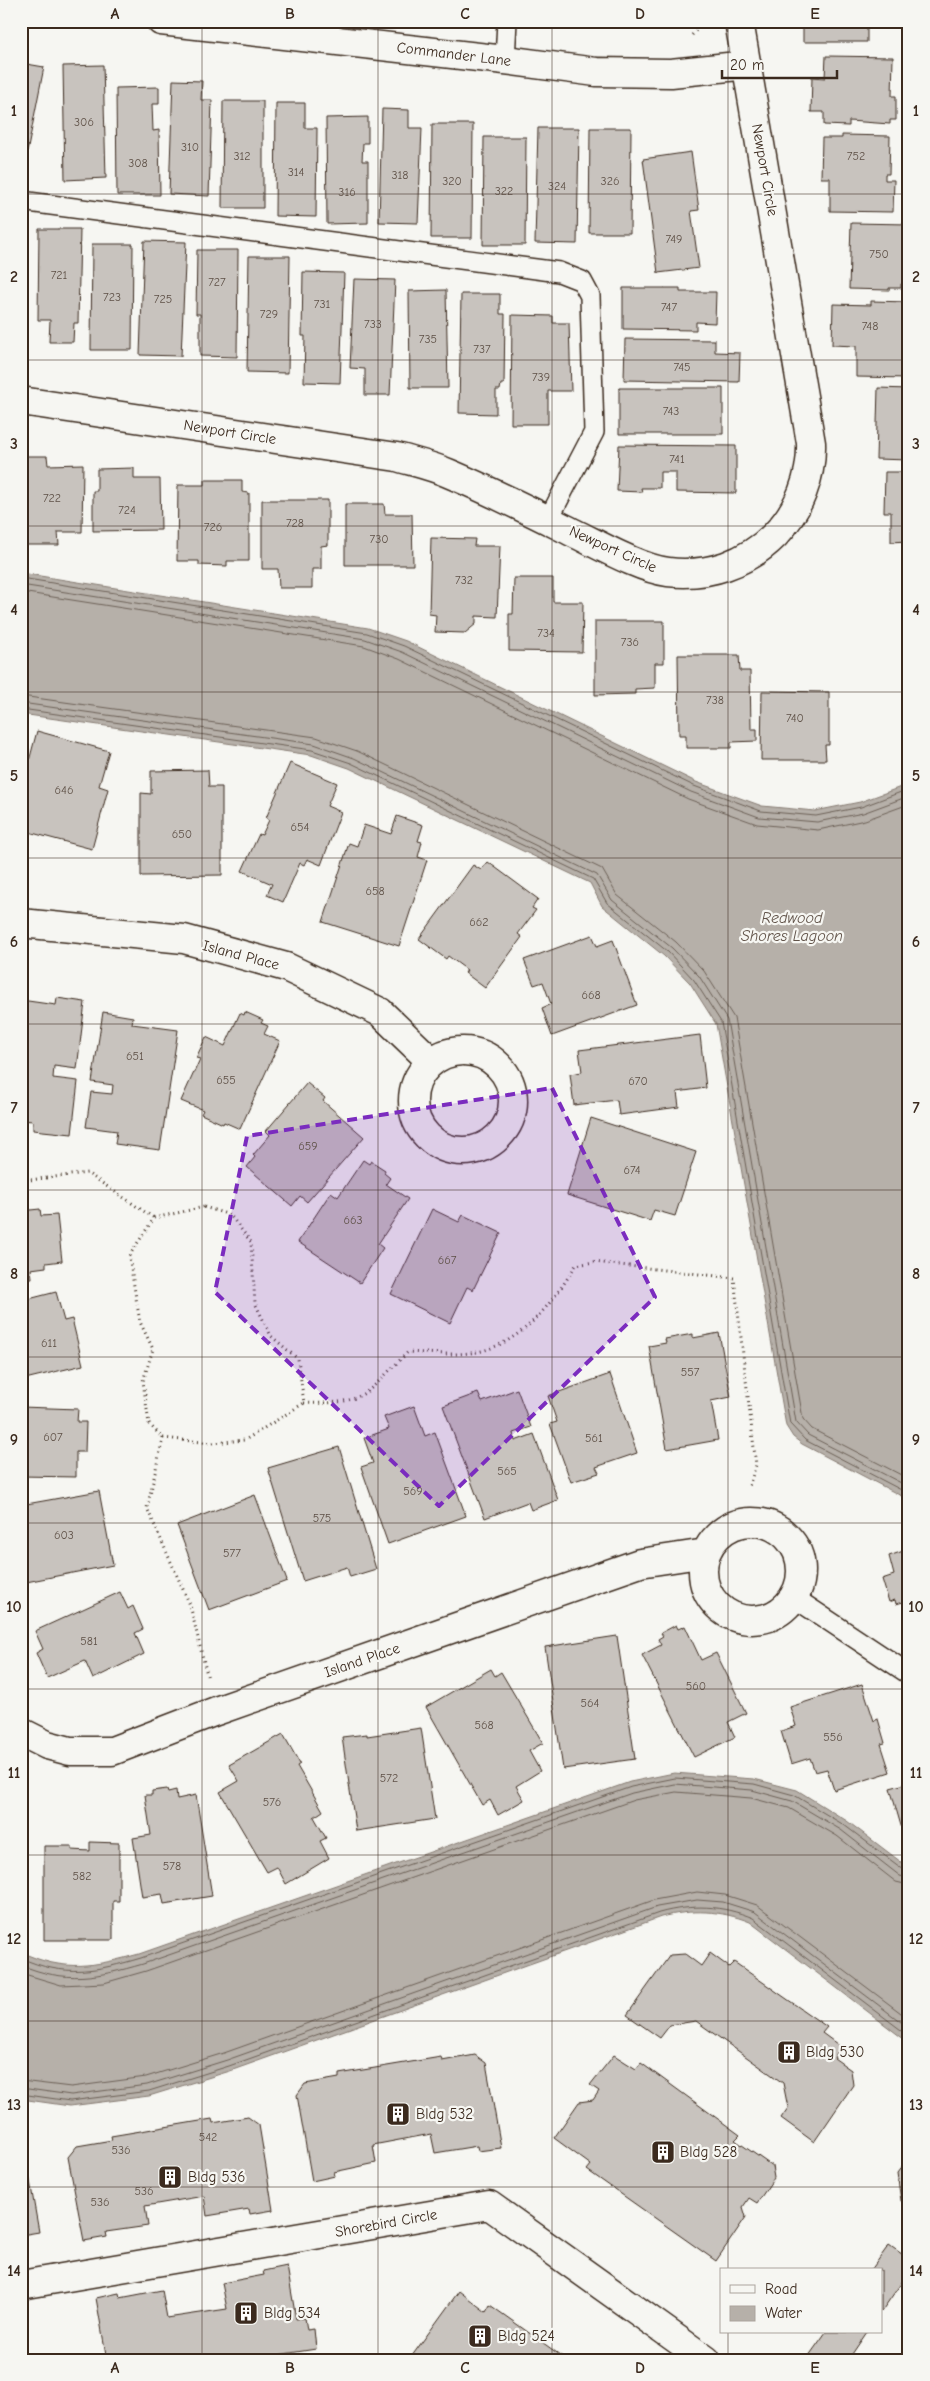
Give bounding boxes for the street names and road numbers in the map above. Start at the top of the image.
street label: Commander Lane [396,38,513,70]
street label: Newport Circle [748,122,782,218]
street label: Newport Circle [182,416,278,448]
street label: Newport Circle [567,522,660,576]
street label: Island Place [201,936,282,974]
street label: Island Place [322,1639,403,1681]
street label: Shorebird Circle [333,2205,439,2241]

